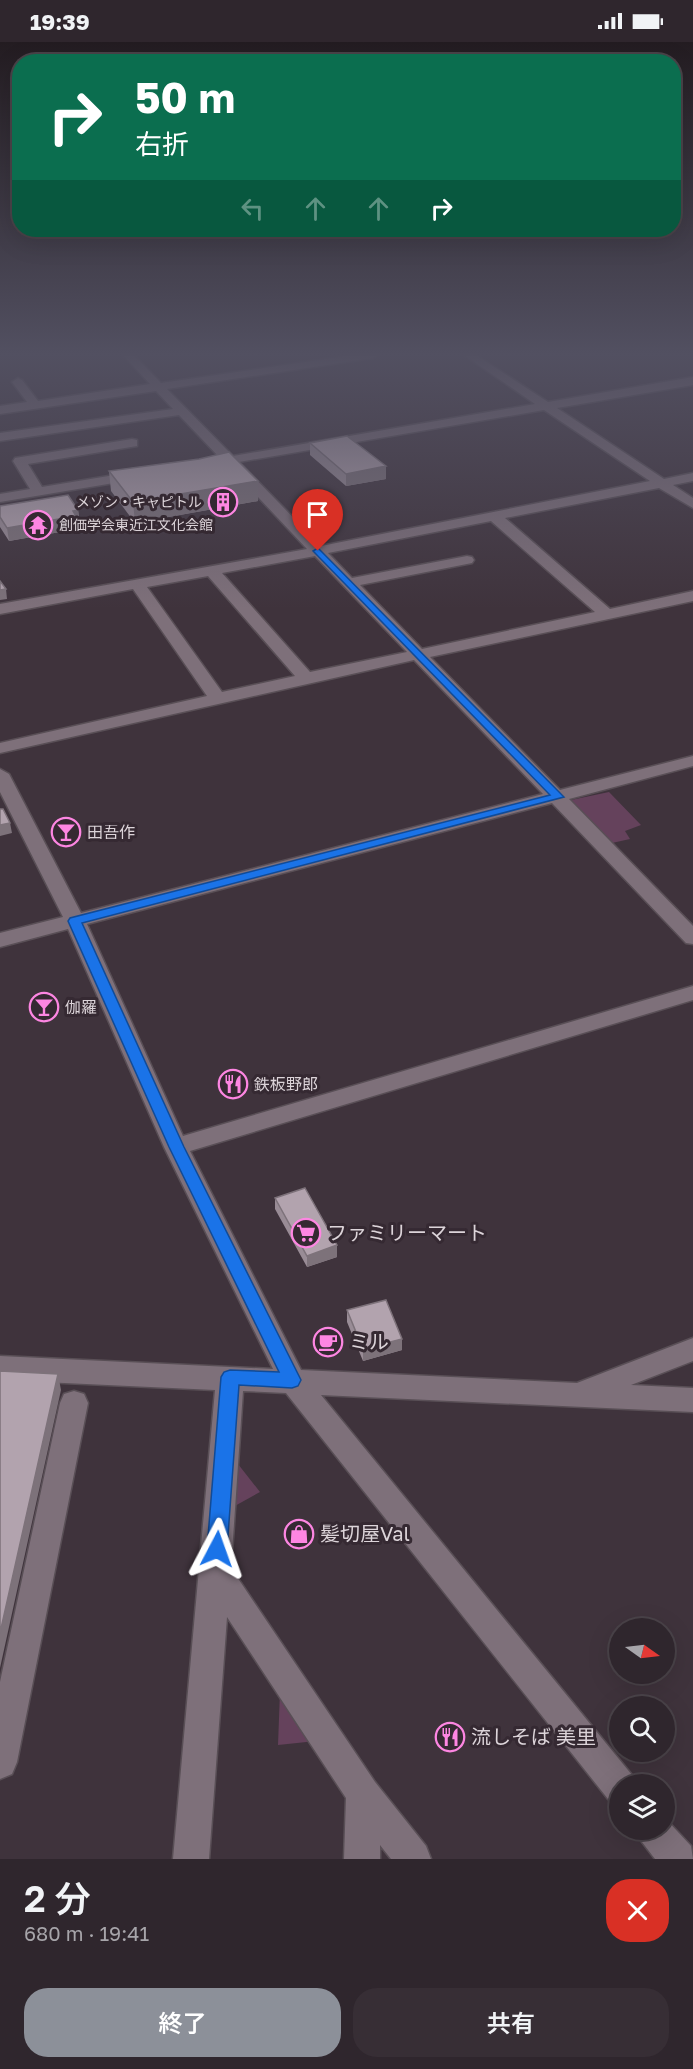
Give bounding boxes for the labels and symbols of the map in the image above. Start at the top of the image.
building icon: メゾン・キャピトル [207,486,239,518]
pin [292,489,343,551]
place label: メゾン・キャピトル [76,493,202,510]
temple icon: 創価学会東近江文化会館 [22,509,54,541]
place label: 創価学会東近江文化会館 [59,516,213,533]
bar icon: 田吾作 [50,816,82,848]
place label: 田吾作 [87,822,135,842]
bar icon: 伽羅 [28,991,60,1023]
place label: 伽羅 [65,997,97,1017]
restaurant icon: 鉄板野郎 [217,1068,249,1100]
place label: 鉄板野郎 [254,1074,318,1094]
supermarket icon: ファミリーマート [290,1217,322,1249]
place label: ファミリーマート [327,1220,487,1244]
cafe icon: ミル [312,1326,344,1358]
place label: ミル [349,1329,389,1353]
position arrow [185,1517,249,1581]
shop icon: 髪切屋Val [283,1518,315,1550]
place label: 髪切屋Val [320,1521,410,1545]
north arrow [609,1618,675,1684]
restaurant icon: 流しそば 美里 [434,1721,466,1753]
place label: 流しそば 美里 [471,1724,596,1748]

